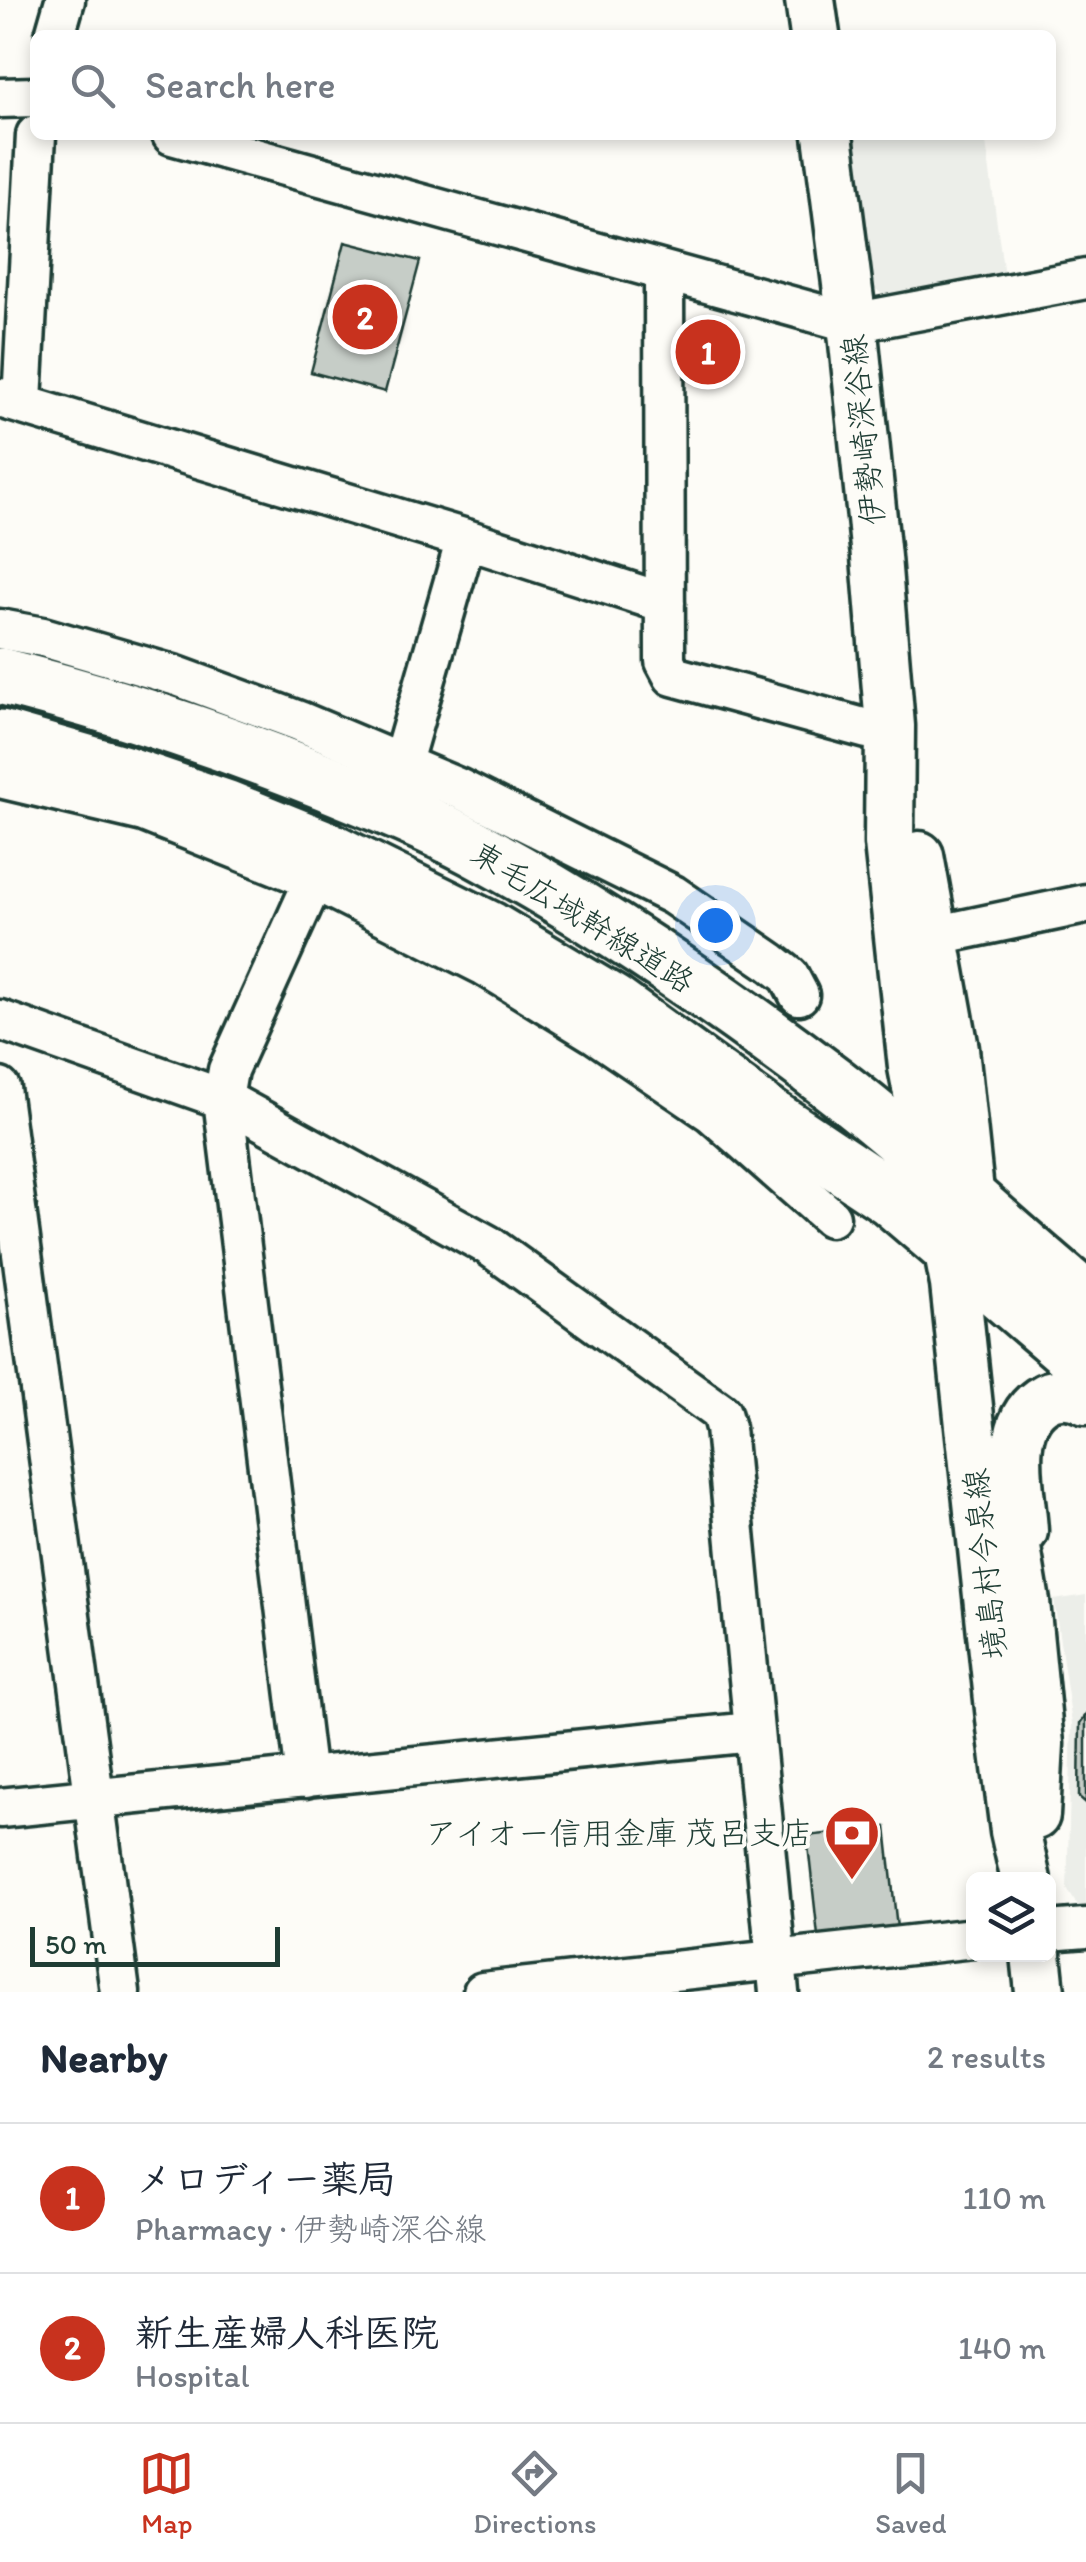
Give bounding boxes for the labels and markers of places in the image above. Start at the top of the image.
pin: 2 [332,280,398,354]
pin: 1 [676,314,740,390]
bank icon: アイオー信用金庫 茂呂支店 [822,1803,882,1882]
place label: アイオー信用金庫 茂呂支店 [425,1814,813,1852]

